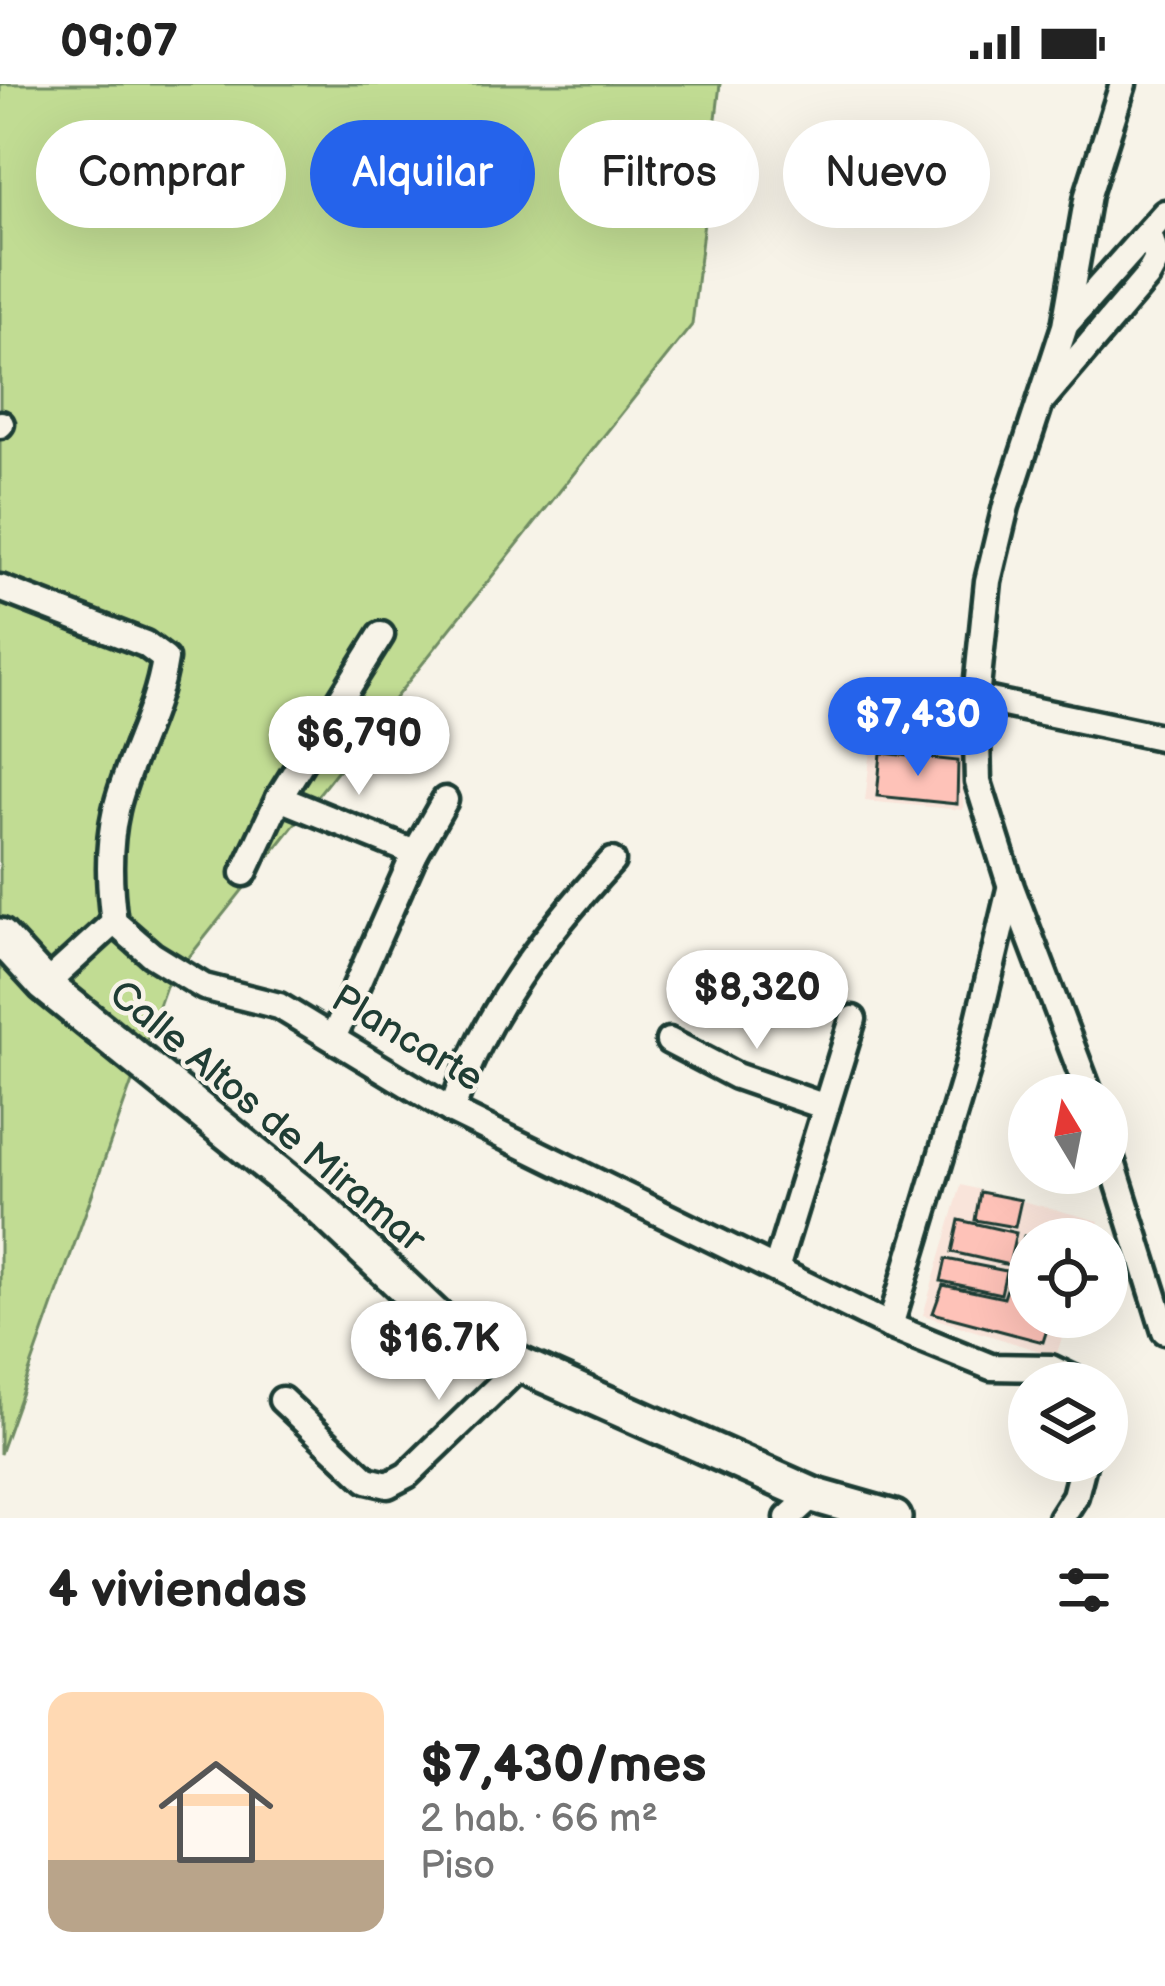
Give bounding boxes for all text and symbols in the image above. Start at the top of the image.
text: 09:07 [60,15,178,70]
chip: Comprar [36,120,286,228]
chip: Alquilar [310,120,535,228]
chip: Filtros [559,120,759,228]
chip: Nuevo [783,120,990,228]
pin: $7,430 [820,677,1016,779]
text: $7,430 [855,692,981,739]
pin: $6,790 [261,696,457,798]
text: $6,790 [296,711,422,758]
pin: $8,320 [659,950,855,1052]
text: $8,320 [693,965,821,1012]
street label: Calle Altos de Miramar [99,971,435,1264]
street label: Plancarte [323,976,491,1102]
north arrow [1008,1074,1128,1194]
map controls [1008,1074,1128,1482]
button: locate [1008,1218,1128,1338]
pin: $16.7K [341,1301,537,1403]
text: $16.7K [378,1316,500,1363]
button: layers [1008,1362,1128,1482]
icon: filters [1051,1557,1117,1623]
text: 4 viviendas [48,1560,307,1621]
text: $7,430/mes [420,1735,706,1796]
icon: home [144,1740,288,1884]
text: 2 hab. · 66 m² [420,1796,658,1843]
text: Piso [420,1843,495,1890]

